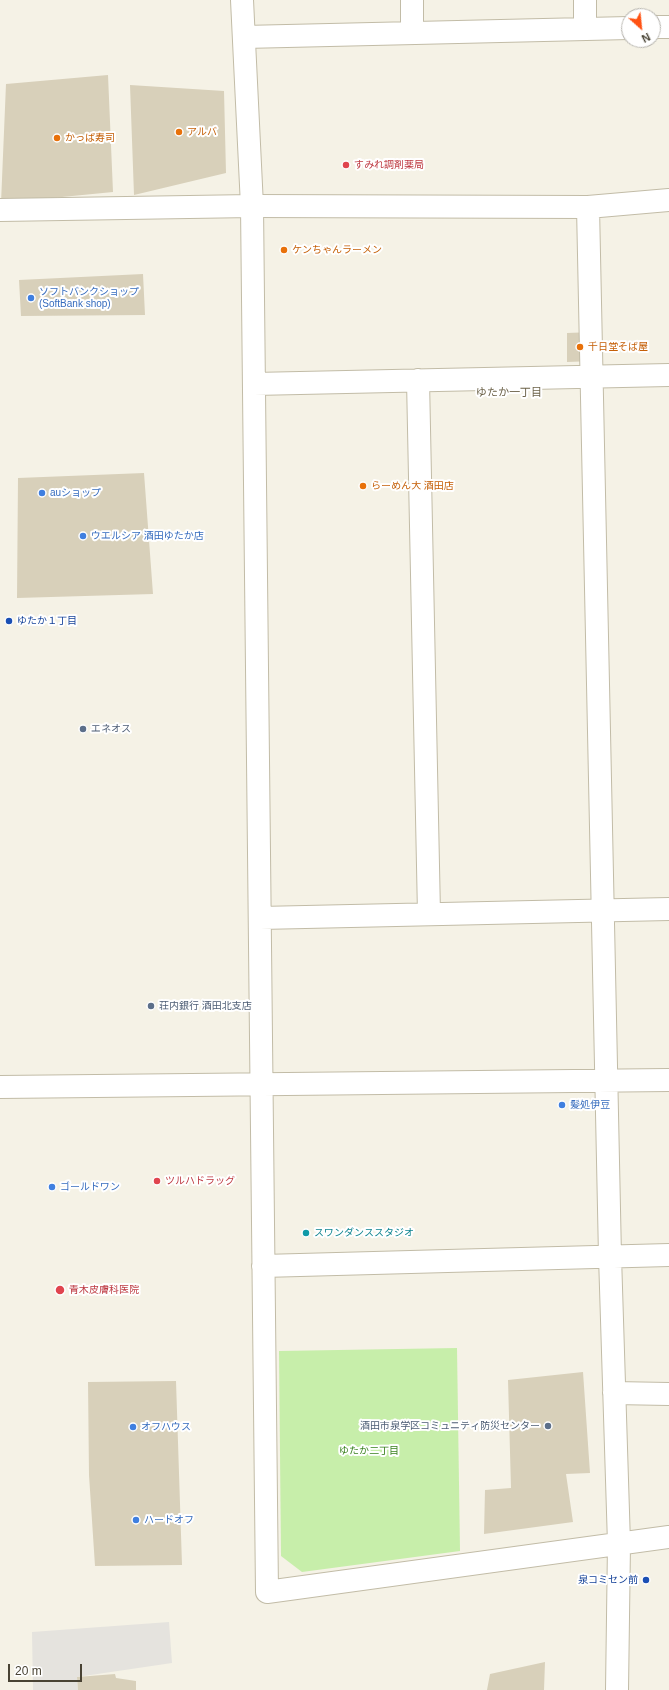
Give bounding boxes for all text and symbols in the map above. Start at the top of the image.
north arrow [621,8,661,48]
text: N [640,31,652,45]
place label: アルバ [187,126,217,138]
marker: アルバ [174,127,184,137]
place label: かっぱ寿司 [65,132,115,144]
marker: かっぱ寿司 [52,133,62,143]
place label: すみれ調剤薬局 [354,159,424,171]
marker: すみれ調剤薬局 [341,160,351,170]
place label: ケンちゃんラーメン [292,244,382,256]
marker: ケンちゃんラーメン [279,245,289,255]
place label: ソフトバンクショップ (SoftBank shop) [39,286,139,310]
marker: ソフトバンクショップ (SoftBank shop) [26,293,36,303]
place label: 千日堂そば屋 [588,341,648,353]
marker: 千日堂そば屋 [575,342,585,352]
district label: ゆたか一丁目 [476,386,542,400]
place label: らーめん大 酒田店 [371,480,454,492]
marker: らーめん大 酒田店 [358,481,368,491]
place label: auショップ [50,487,101,499]
marker: auショップ [37,488,47,498]
place label: ウエルシア 酒田ゆたか店 [91,530,204,542]
marker: ウエルシア 酒田ゆたか店 [78,531,88,541]
place label: ゆたか１丁目 [17,615,77,627]
marker: ゆたか１丁目 [4,616,14,626]
place label: エネオス [91,723,131,735]
marker: エネオス [78,724,88,734]
place label: 荘内銀行 酒田北支店 [159,1000,252,1012]
marker: 荘内銀行 酒田北支店 [146,1001,156,1011]
place label: 髪処伊豆 [570,1099,610,1111]
marker: 髪処伊豆 [557,1100,567,1110]
place label: ツルハドラッグ [165,1175,235,1187]
marker: ツルハドラッグ [152,1176,162,1186]
place label: ゴールドワン [60,1181,120,1193]
marker: ゴールドワン [47,1182,57,1192]
place label: スワンダンススタジオ [314,1227,414,1239]
marker: スワンダンススタジオ [301,1228,311,1238]
marker: 青木皮膚科医院 [54,1284,66,1296]
place label: 青木皮膚科医院 [69,1284,139,1296]
place label: 酒田市泉学区コミュニティ防災センター [360,1420,540,1432]
place label: オフハウス [141,1421,191,1433]
marker: 酒田市泉学区コミュニティ防災センター [543,1421,553,1431]
marker: オフハウス [128,1422,138,1432]
park label: ゆたか二丁目 [339,1445,399,1457]
place label: ハードオフ [144,1514,194,1526]
marker: ハードオフ [131,1515,141,1525]
place label: 泉コミセン前 [578,1574,638,1586]
marker: 泉コミセン前 [641,1575,651,1585]
scale bar [10,1656,84,1682]
text: 20 m [15,1664,42,1678]

